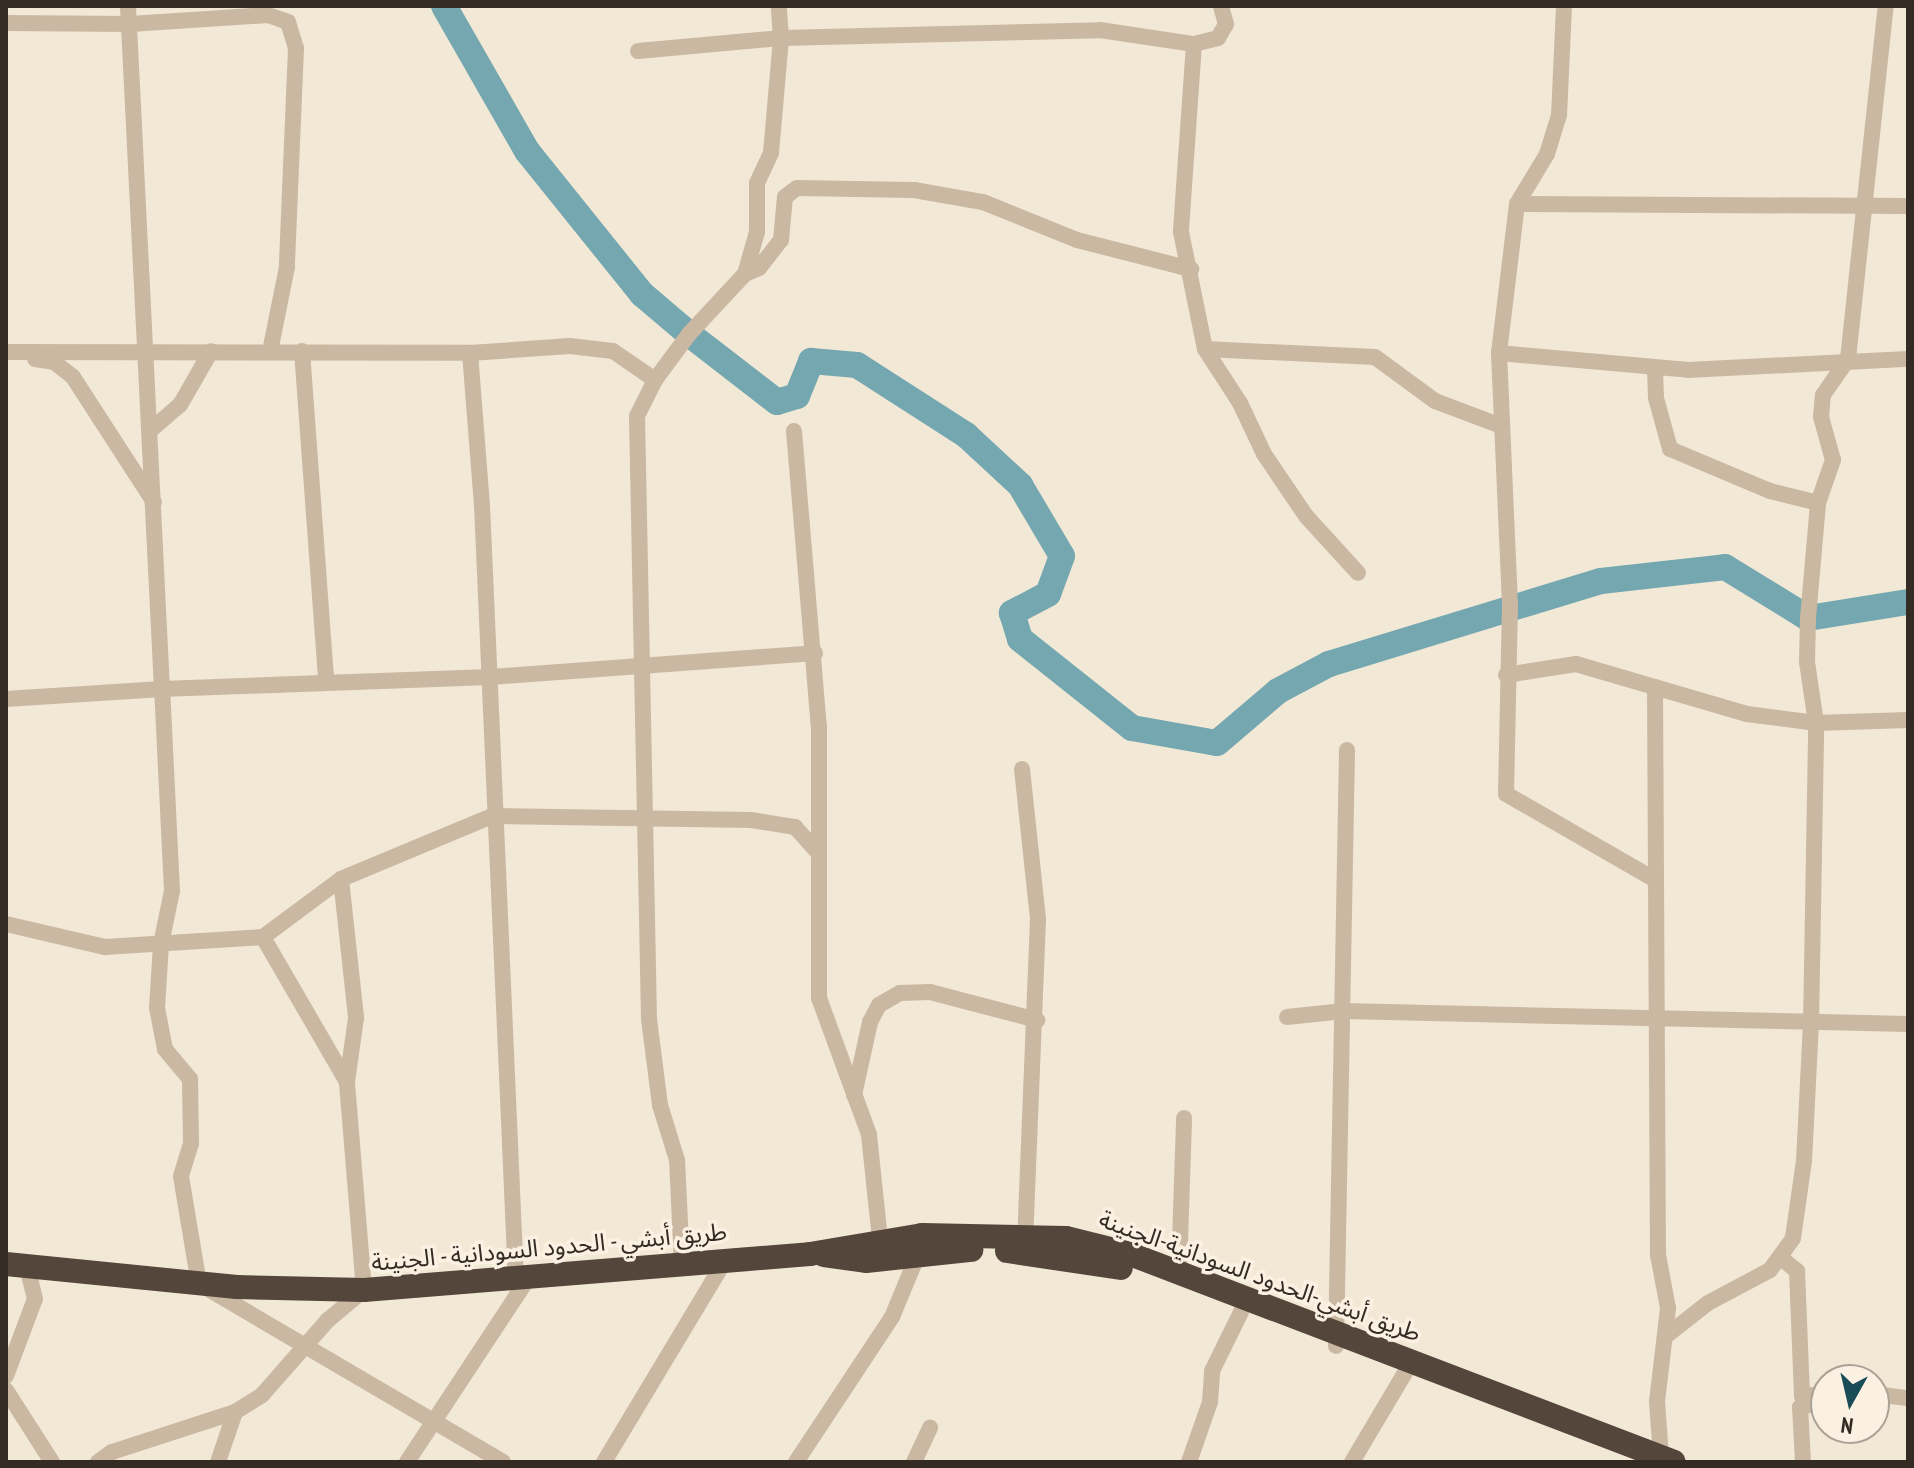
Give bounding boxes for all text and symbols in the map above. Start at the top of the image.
street label: طريق أبشي-الحدود السودانية-الجنينة [1095,1204,1425,1348]
street label: طريق أبشي - الحدود السودانية - الجنينة [368,1217,730,1277]
north arrow [1810,1364,1890,1444]
text: N [1839,1411,1855,1440]

